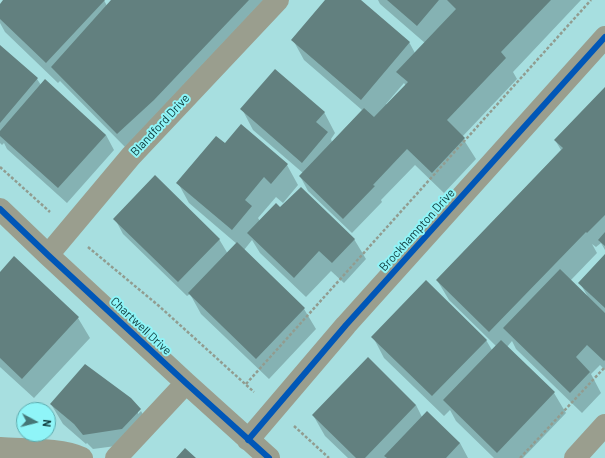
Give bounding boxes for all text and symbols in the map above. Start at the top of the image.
street label: Blandford Drive [128,91,192,159]
street label: Brockhampton Drive [376,186,458,274]
street label: Chartwell Drive [107,294,175,358]
north arrow [16,402,56,442]
text: N [41,419,54,428]

